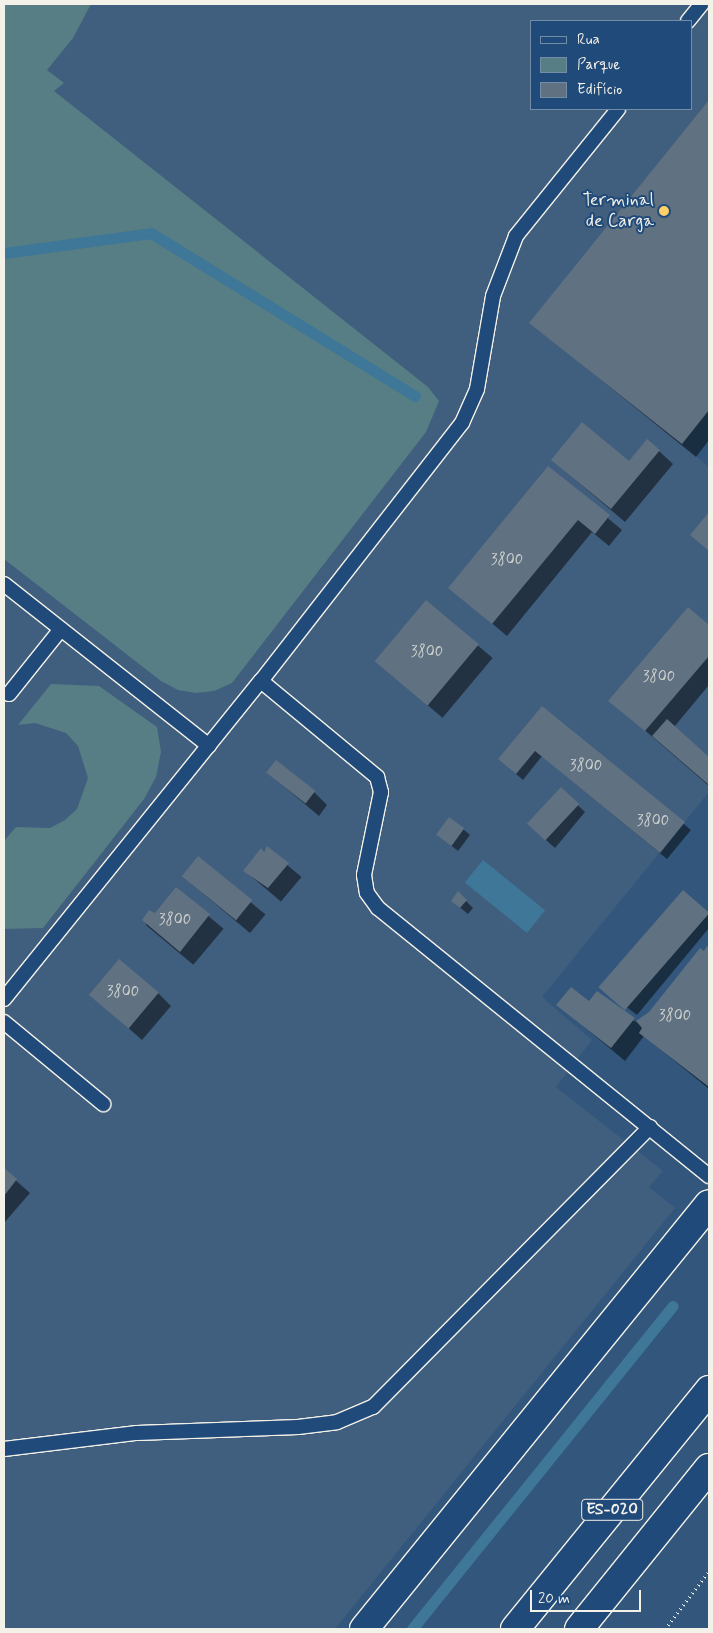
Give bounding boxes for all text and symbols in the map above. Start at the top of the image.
legend [530,20,693,110]
text: Rua [577,30,600,50]
text: Parque [577,55,620,75]
text: Edifício [577,80,622,100]
place label: Terminal de Carga [583,190,654,232]
marker: Terminal de Carga [658,205,670,217]
house number: 3800 [491,552,523,570]
house number: 3800 [411,644,443,662]
house number: 3800 [643,669,675,687]
house number: 3800 [570,758,602,776]
house number: 3800 [637,813,669,831]
house number: 3800 [159,912,191,930]
house number: 3800 [107,984,139,1002]
house number: 3800 [659,1008,691,1026]
road number: ES-020 [581,1496,643,1524]
scale bar [533,1580,644,1612]
text: 20 m [538,1589,570,1609]

